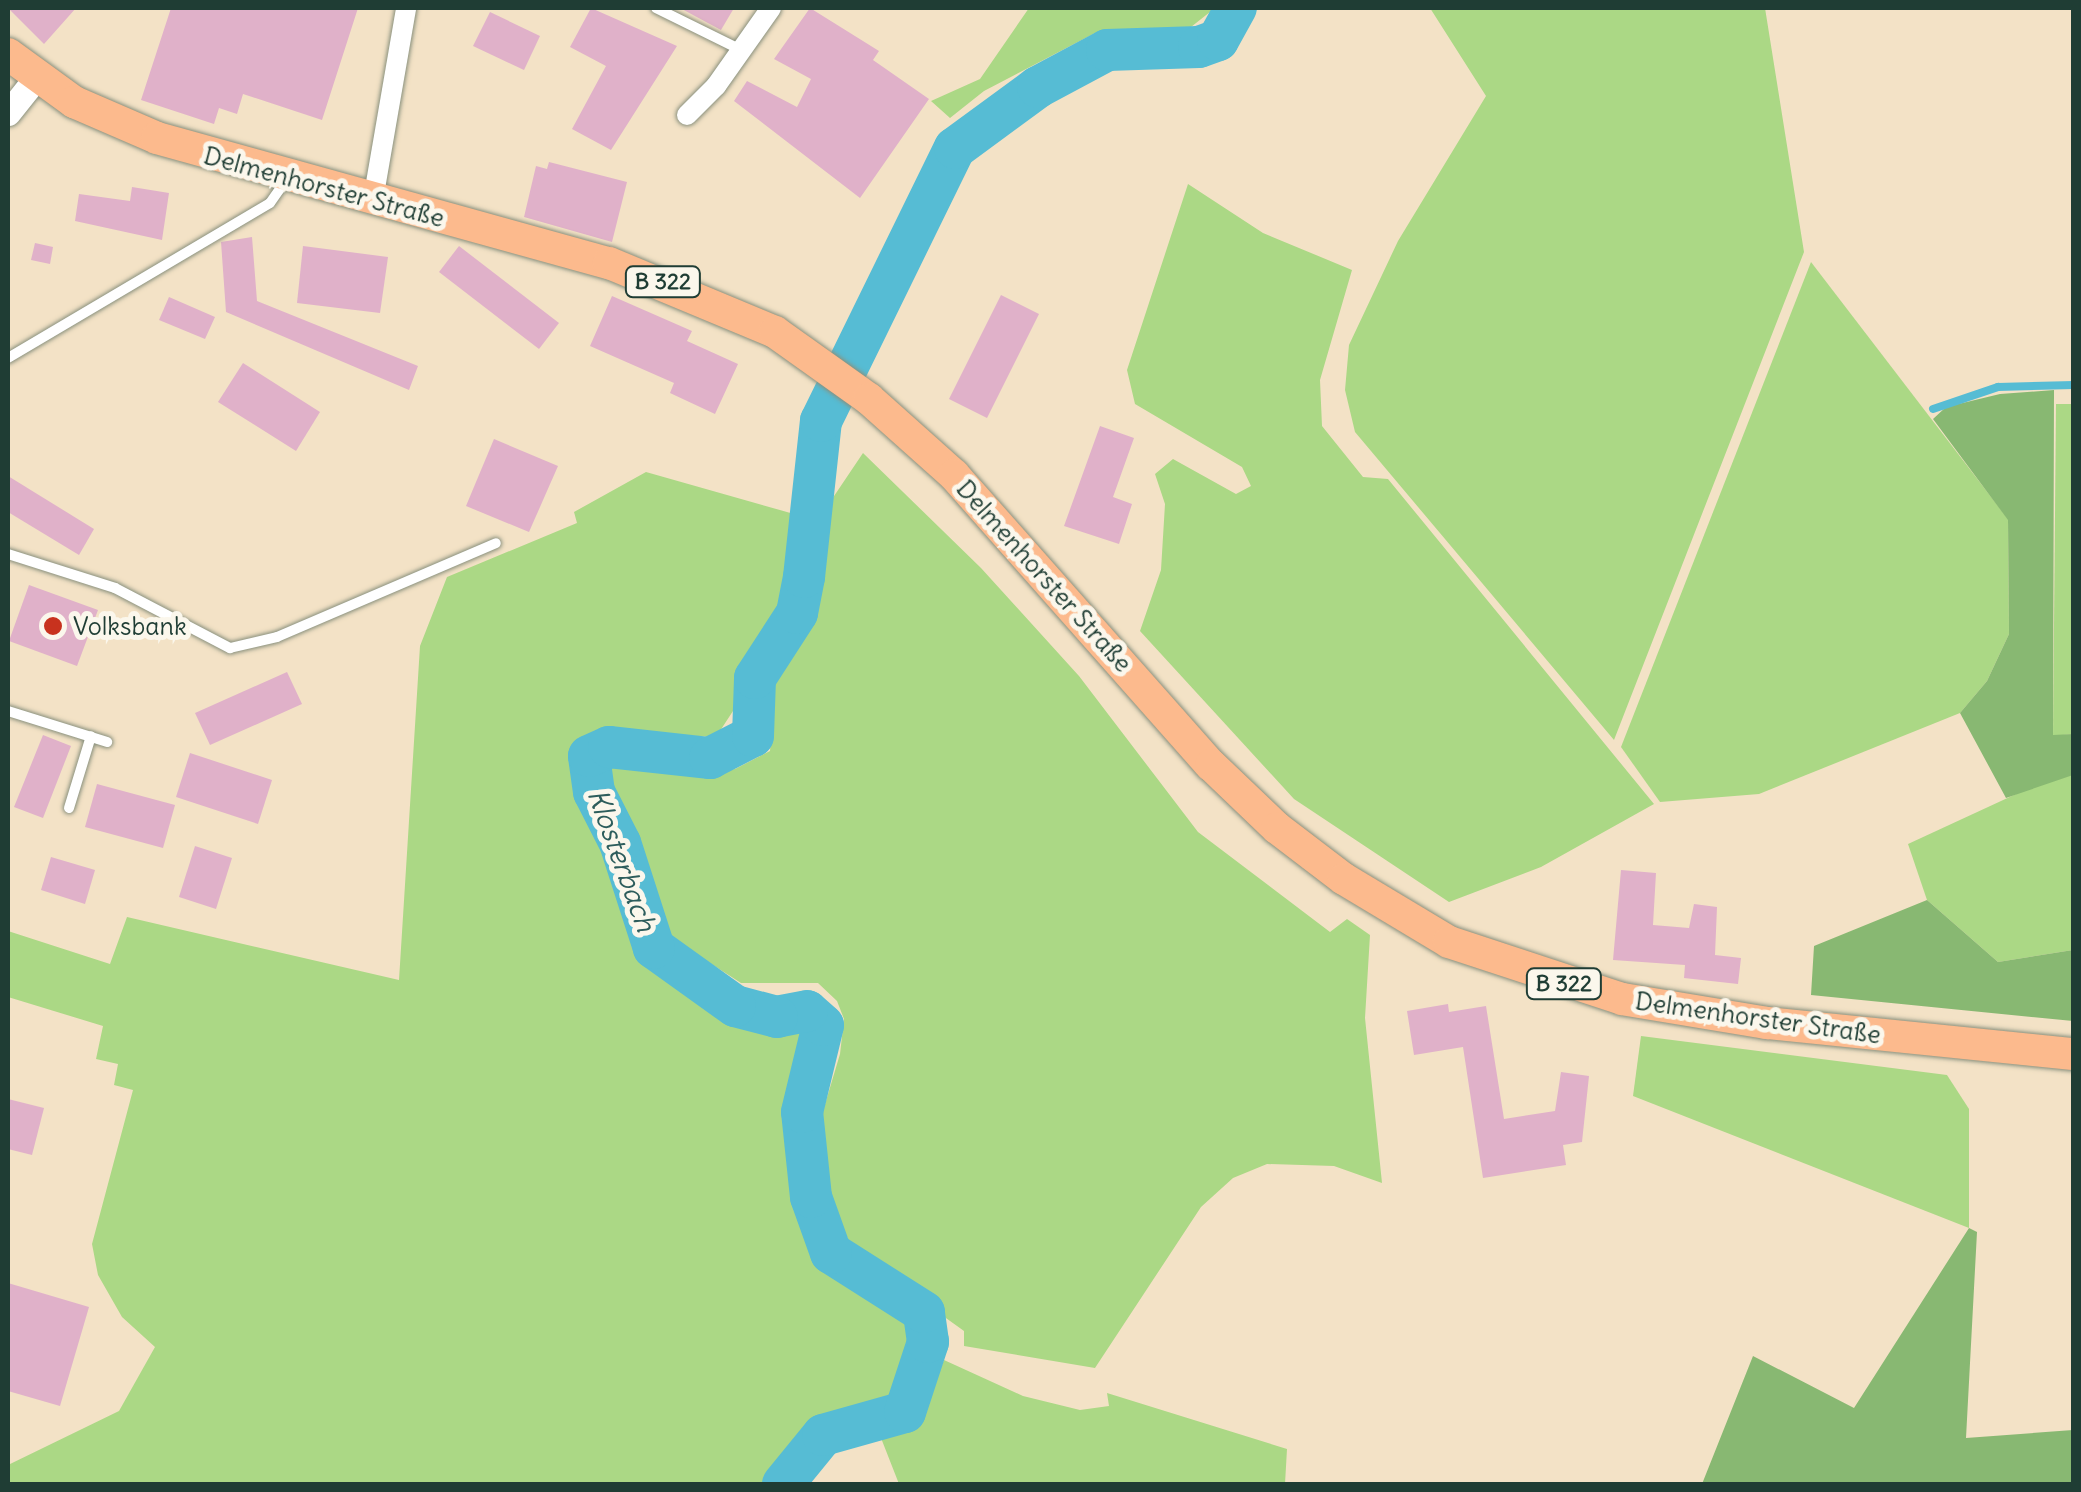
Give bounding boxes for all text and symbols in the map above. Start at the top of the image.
street label: Delmenhorster Straße [200,140,448,234]
road number: B 322 [623,265,703,299]
street label: Delmenhorster Straße [950,474,1138,678]
place label: Volksbank [73,611,187,641]
marker: Volksbank [42,615,64,637]
water label: Klosterbach [581,784,663,936]
road number: B 322 [1524,967,1604,1001]
street label: Delmenhorster Straße [1633,986,1883,1050]

